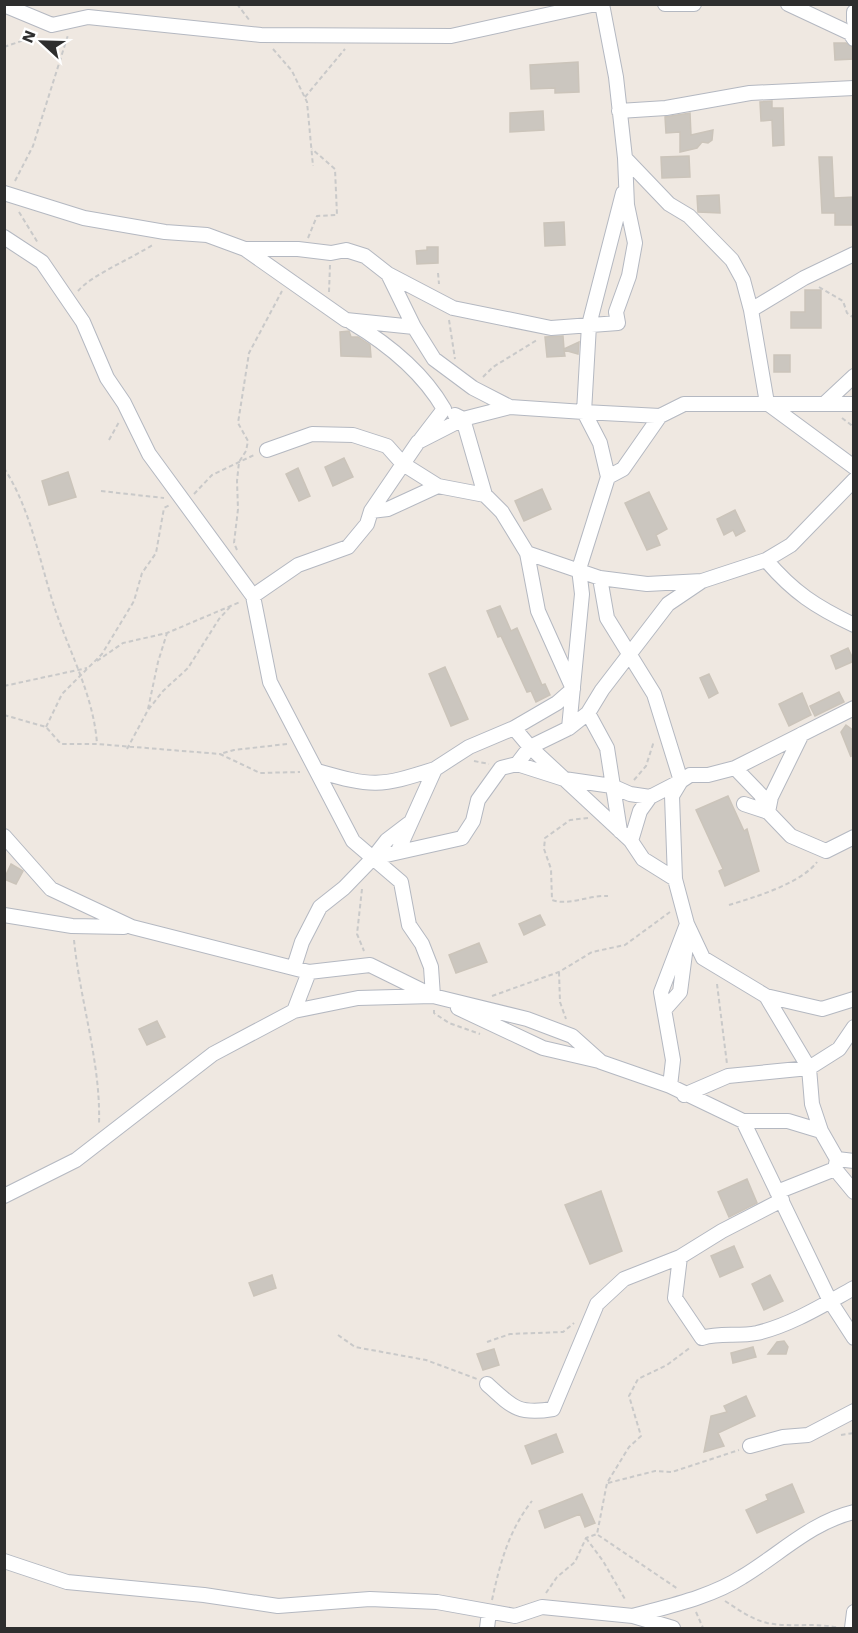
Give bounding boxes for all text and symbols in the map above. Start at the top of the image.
north arrow [12,12,72,72]
text: N [18,28,40,46]

